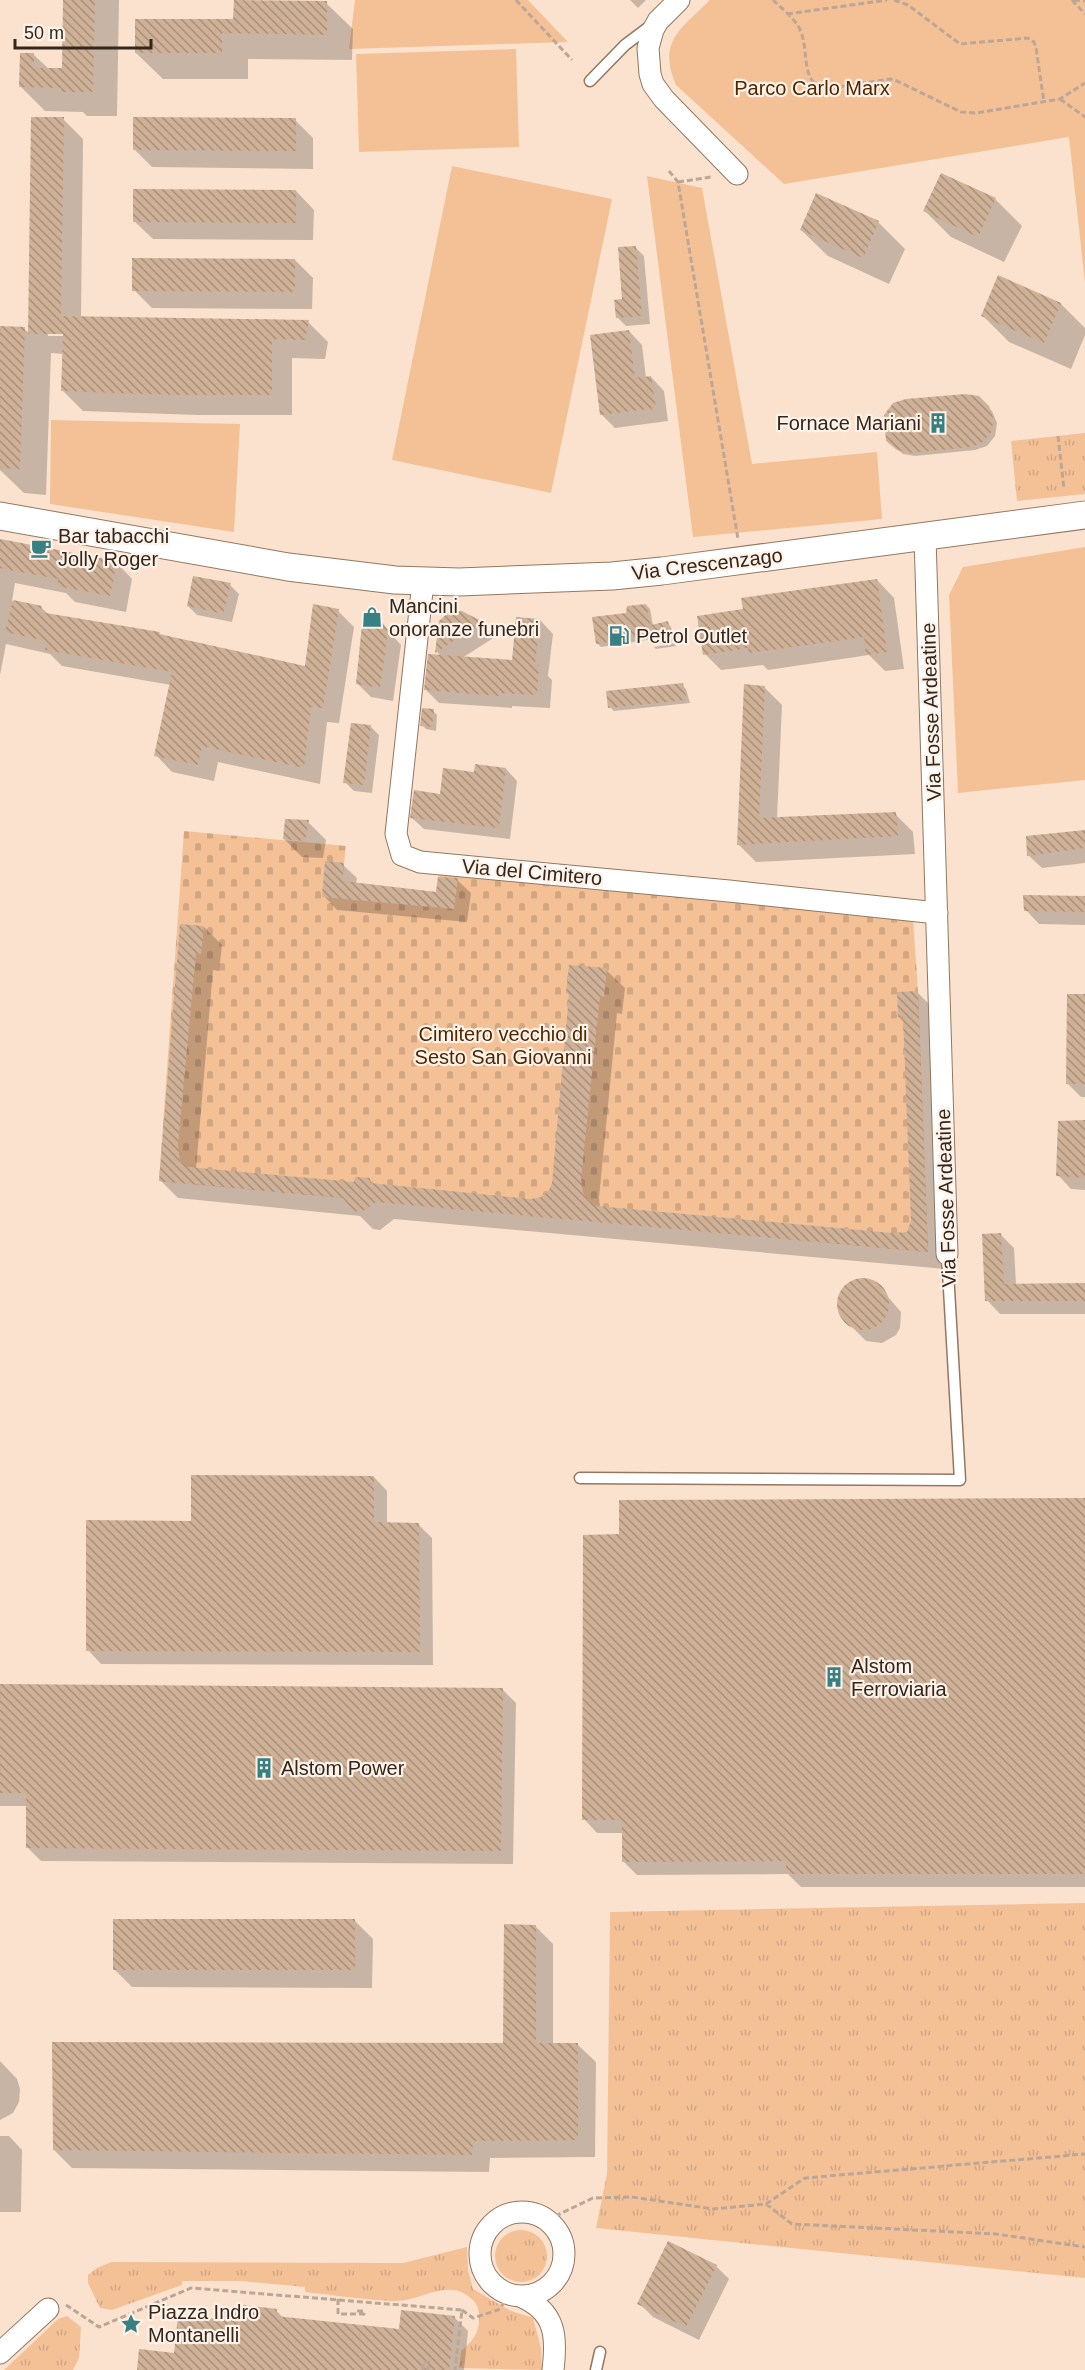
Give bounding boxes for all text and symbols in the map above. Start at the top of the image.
scale bar [15,12,152,50]
text: 50 m [24,23,64,43]
park label: Parco Carlo Marx [734,77,890,99]
building icon: Fornace Mariani [926,411,950,435]
place label: Fornace Mariani [776,412,921,434]
place label: Bar tabacchi Jolly Roger [58,525,169,570]
cafe icon: Bar tabacchi Jolly Roger [29,536,53,560]
street label: Via Crescenzago [630,544,784,584]
place label: Mancini onoranze funebri [389,595,539,640]
shop icon: Mancini onoranze funebri [360,605,384,629]
street label: Via Fosse Ardeatine [917,622,945,802]
fuel station icon: Petrol Outlet [607,624,631,648]
place label: Petrol Outlet [636,625,748,647]
street label: Via del Cimitero [461,855,603,889]
park label: Cimitero vecchio di Sesto San Giovanni [415,1023,591,1068]
street label: Via Fosse Ardeatine [932,1108,960,1288]
place label: Alstom Ferroviaria [851,1655,947,1700]
building icon: Alstom Ferroviaria [822,1665,846,1689]
building icon: Alstom Power [252,1756,276,1780]
place label: Alstom Power [281,1757,405,1779]
place label: Piazza Indro Montanelli [148,2301,259,2346]
place icon: Piazza Indro Montanelli [119,2312,143,2336]

